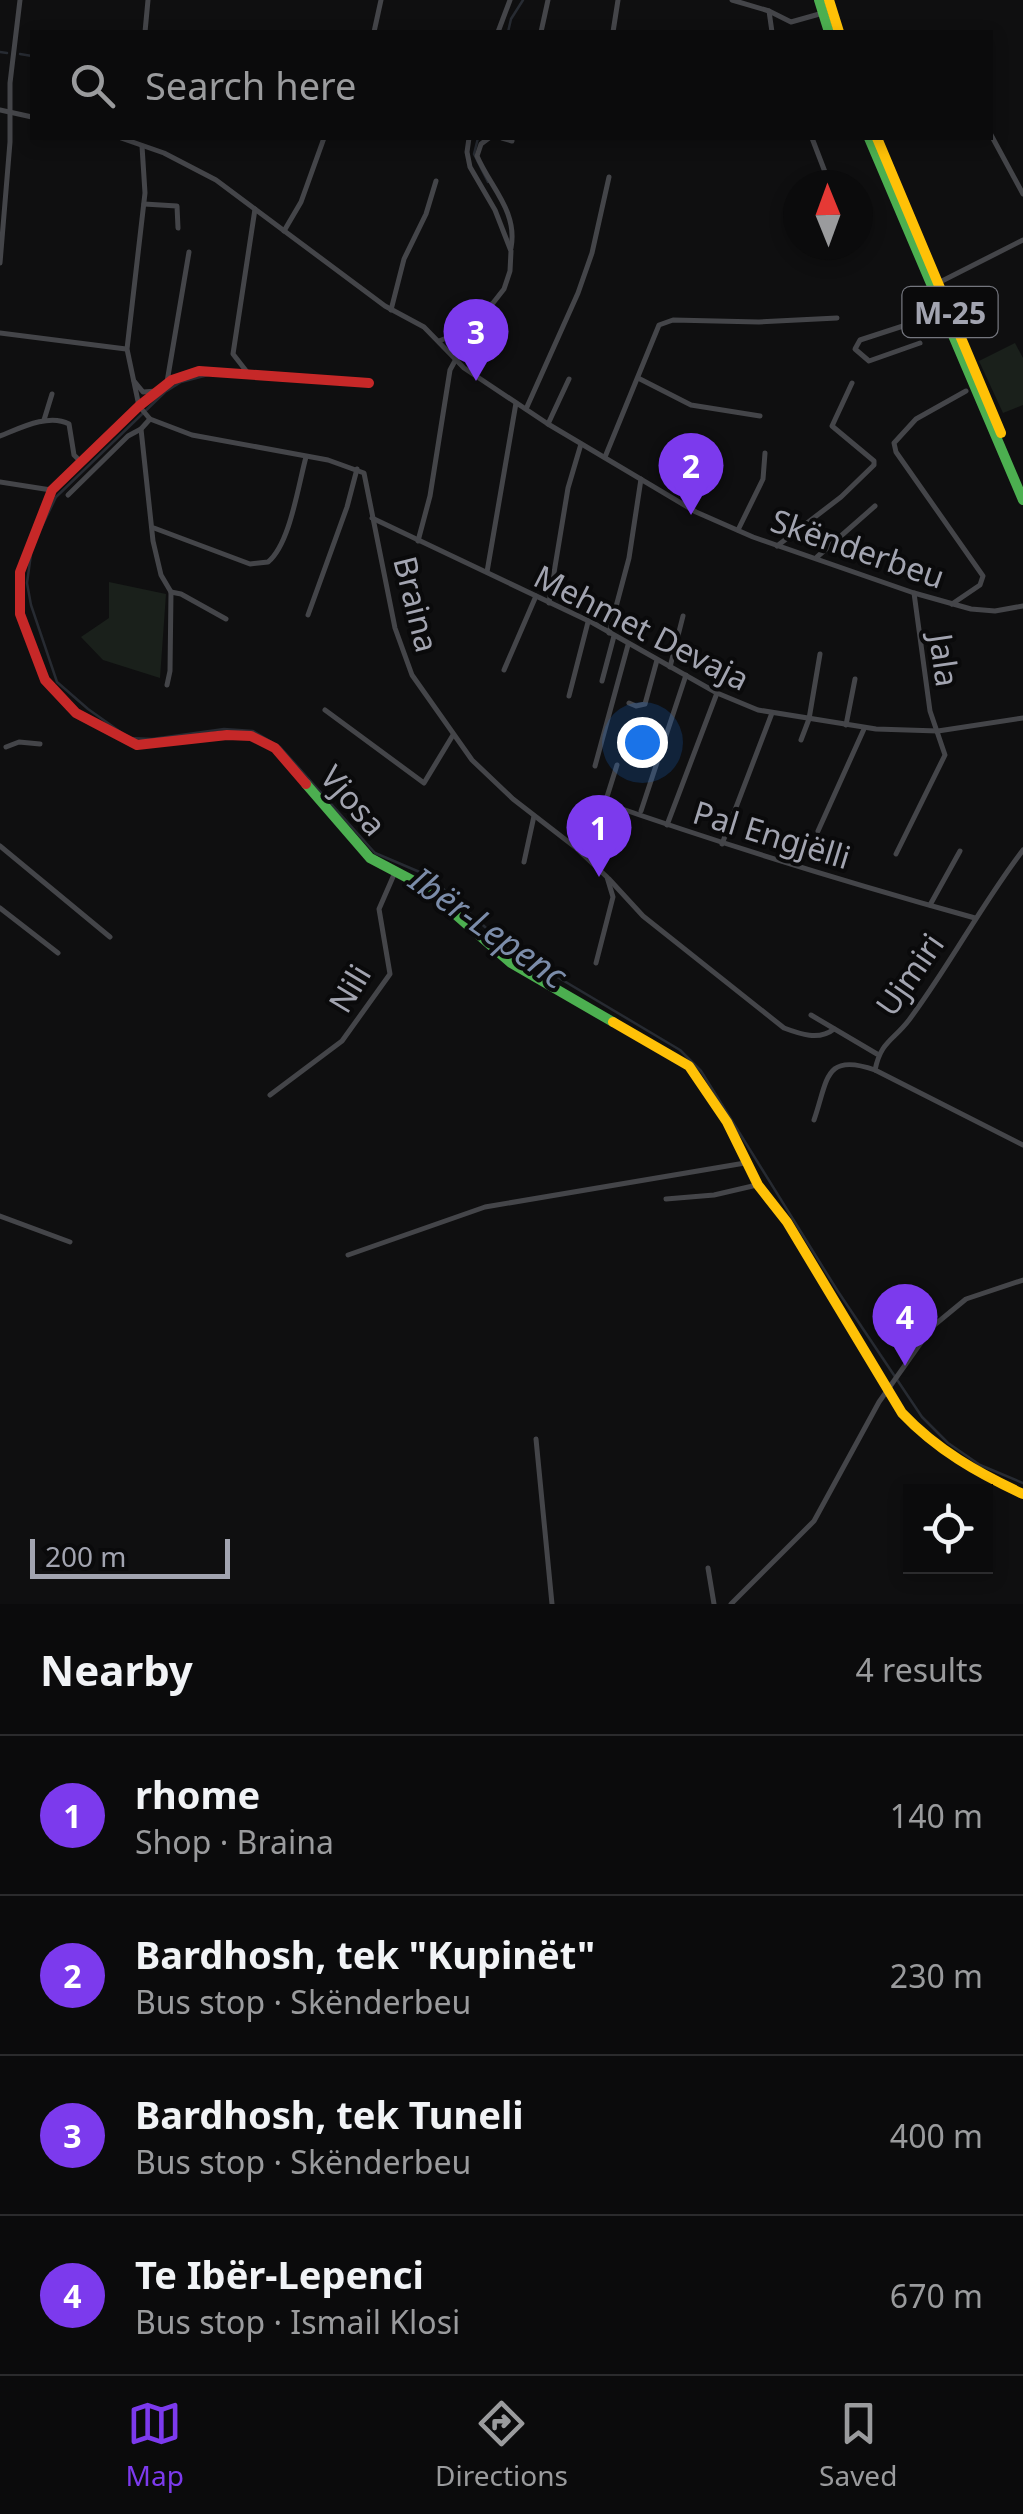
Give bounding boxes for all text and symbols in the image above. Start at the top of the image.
search box [30,30,993,140]
icon: search [65,58,120,113]
text: Search here [145,59,356,111]
north arrow [783,170,873,260]
road number: M-25 [902,287,998,337]
pin: 3 [444,298,508,381]
pin: 2 [658,432,724,515]
street label: Skënderbeu [765,498,951,598]
street label: Braina [384,552,450,656]
street label: Mehmet Devaja [527,554,757,700]
street label: Jala [920,628,970,689]
your location [617,717,668,768]
street label: Vjosa [311,756,397,844]
street label: Pal Engjëlli [688,790,856,878]
pin: 1 [566,794,632,877]
water label: Ibër-Lepenc [400,855,578,999]
street label: Ujmiri [865,924,953,1024]
street label: Nili [318,956,380,1020]
pin: 4 [872,1284,938,1366]
map controls [903,1484,993,1574]
button: locate [903,1484,993,1574]
scale bar [30,1534,230,1578]
text: 200 m [45,1537,127,1575]
text: Nearby [40,1641,193,1698]
text: 4 results [856,1648,983,1691]
text: rhome [135,1768,260,1820]
text: 1 [63,1794,82,1837]
text: 140 m [890,1794,983,1837]
text: Shop · Braina [135,1820,334,1863]
text: Bardhosh, tek "Kupinët" [135,1928,595,1980]
text: 2 [63,1954,82,1997]
text: 230 m [890,1954,983,1997]
text: Bus stop · Skënderbeu [135,1980,471,2023]
text: Bardhosh, tek Tuneli [135,2088,524,2140]
text: 3 [63,2114,82,2157]
text: 400 m [890,2114,983,2157]
text: Bus stop · Skënderbeu [135,2140,471,2183]
text: Te Ibër-Lepenci [135,2248,424,2300]
text: 4 [63,2274,82,2317]
text: 670 m [890,2274,983,2317]
text: Bus stop · Ismail Klosi [135,2300,460,2343]
tab: Map [126,2396,184,2494]
tab: Directions [435,2396,568,2494]
tab: Saved [819,2396,897,2494]

